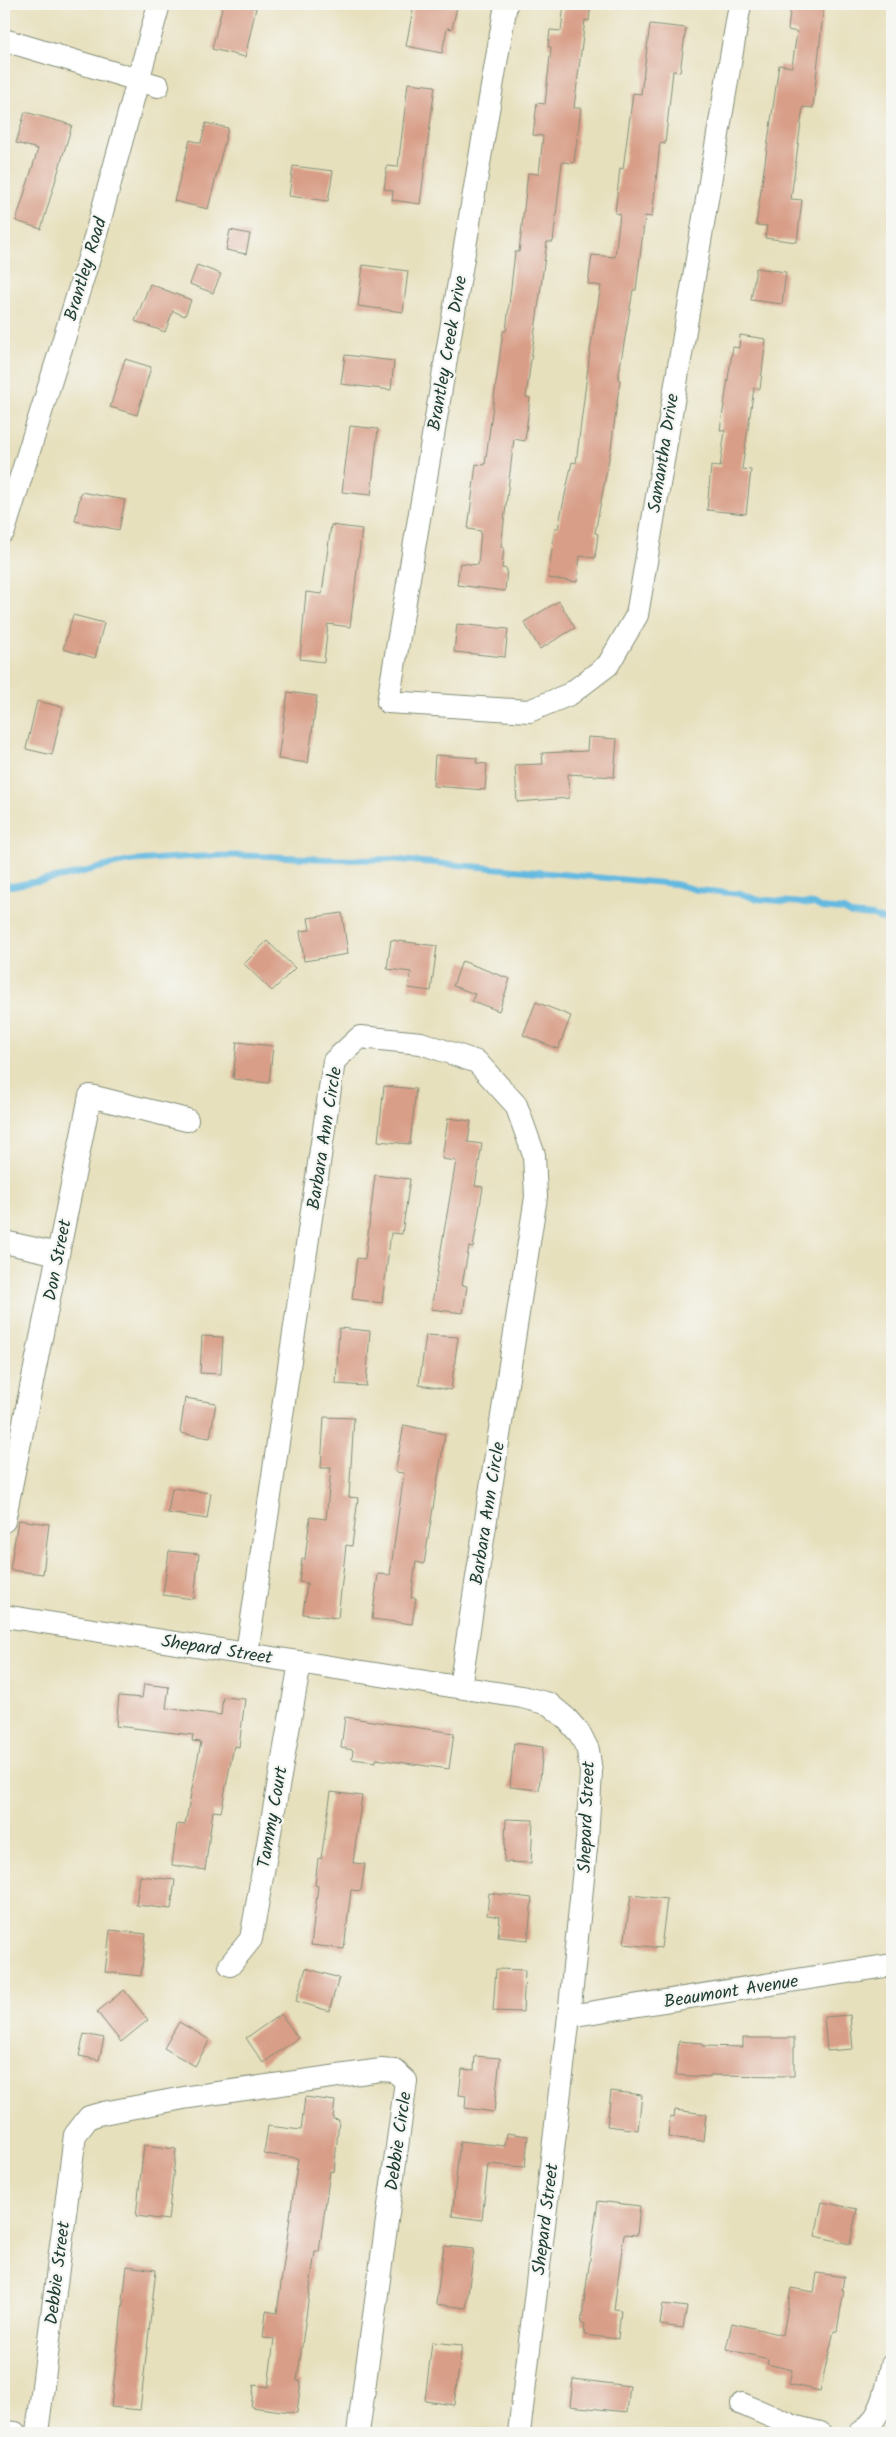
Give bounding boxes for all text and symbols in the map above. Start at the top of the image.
street label: Brantley Road [57,213,116,325]
street label: Brantley Creek Drive [421,274,476,433]
street label: Samantha Drive [641,392,688,515]
street label: Barbara Ann Circle [300,1065,351,1212]
street label: Don Street [36,1216,81,1303]
street label: Barbara Ann Circle [463,1440,514,1587]
street label: Shepard Street [159,1627,275,1674]
street label: Shepard Street [571,1759,604,1874]
street label: Tammy Court [250,1763,297,1870]
street label: Beaumont Avenue [662,1968,801,2017]
street label: Debbie Circle [378,2090,421,2193]
street label: Shepard Street [525,2161,568,2277]
street label: Debbie Street [38,2219,79,2326]

